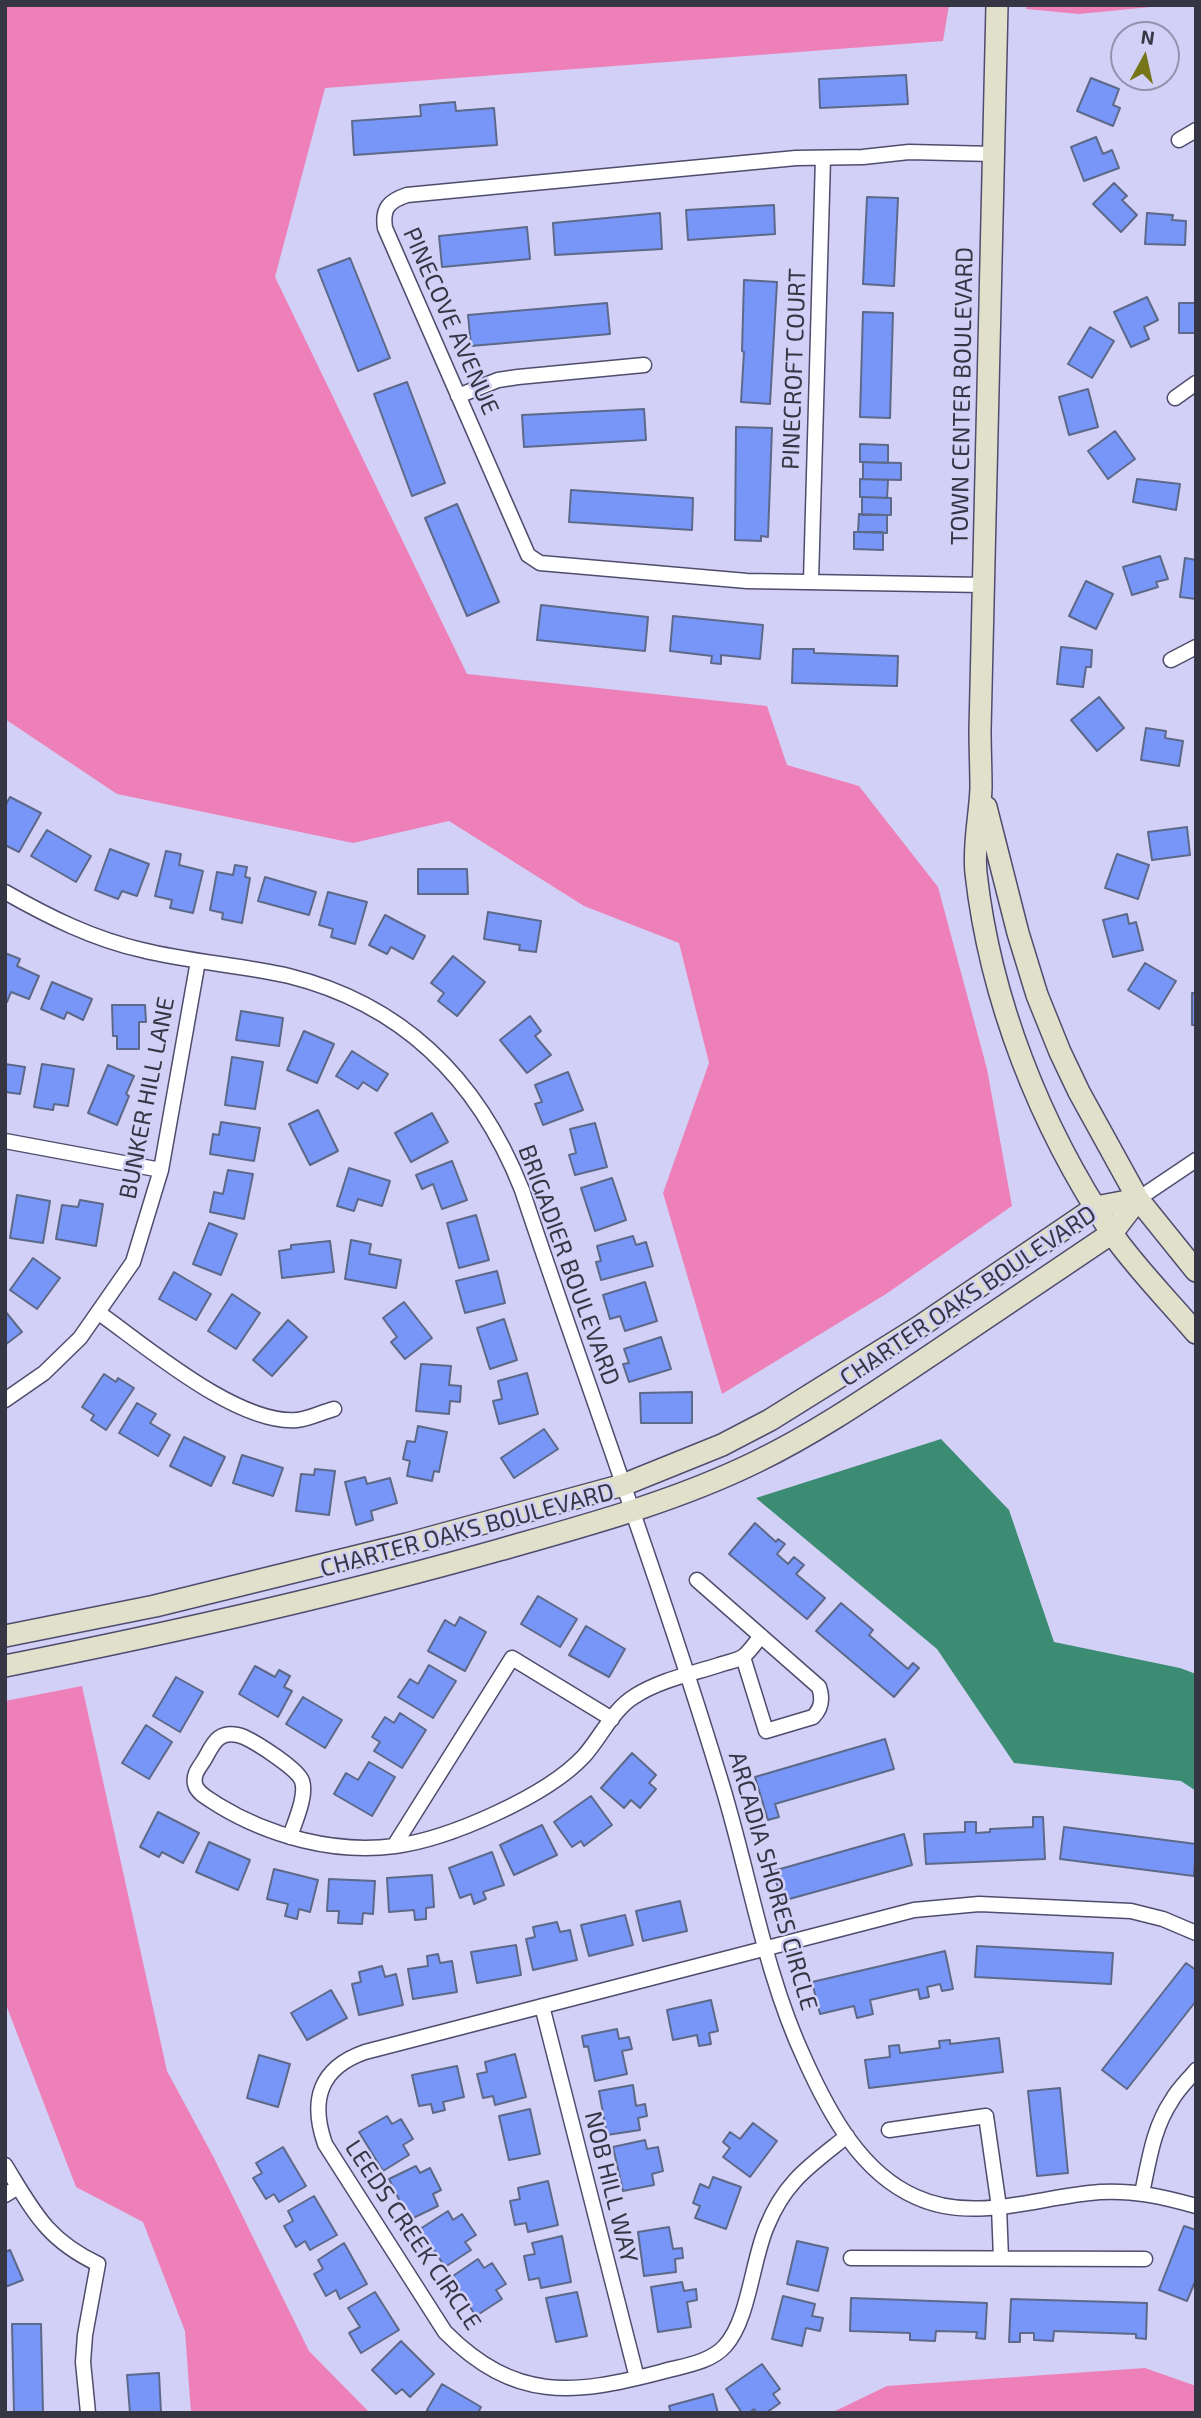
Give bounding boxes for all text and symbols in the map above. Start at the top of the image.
north arrow [1110,21,1180,91]
text: N [1139,24,1156,49]
street label: PINECOVE AVENUE [397,223,505,419]
street label: TOWN CENTER BOULEVARD [945,247,979,545]
street label: PINECROFT COURT [776,268,812,470]
street label: BUNKER HILL LANE [113,994,181,1202]
street label: BRIGADIER BOULEVARD [512,1141,626,1389]
street label: CHARTER OAKS BOULEVARD [834,1199,1102,1393]
street label: CHARTER OAKS BOULEVARD [317,1477,617,1583]
street label: ARCADIA SHORES CIRCLE [722,1748,824,2014]
street label: NOB HILL WAY [578,2108,644,2266]
street label: LEEDS CREEK CIRCLE [339,2134,487,2336]

